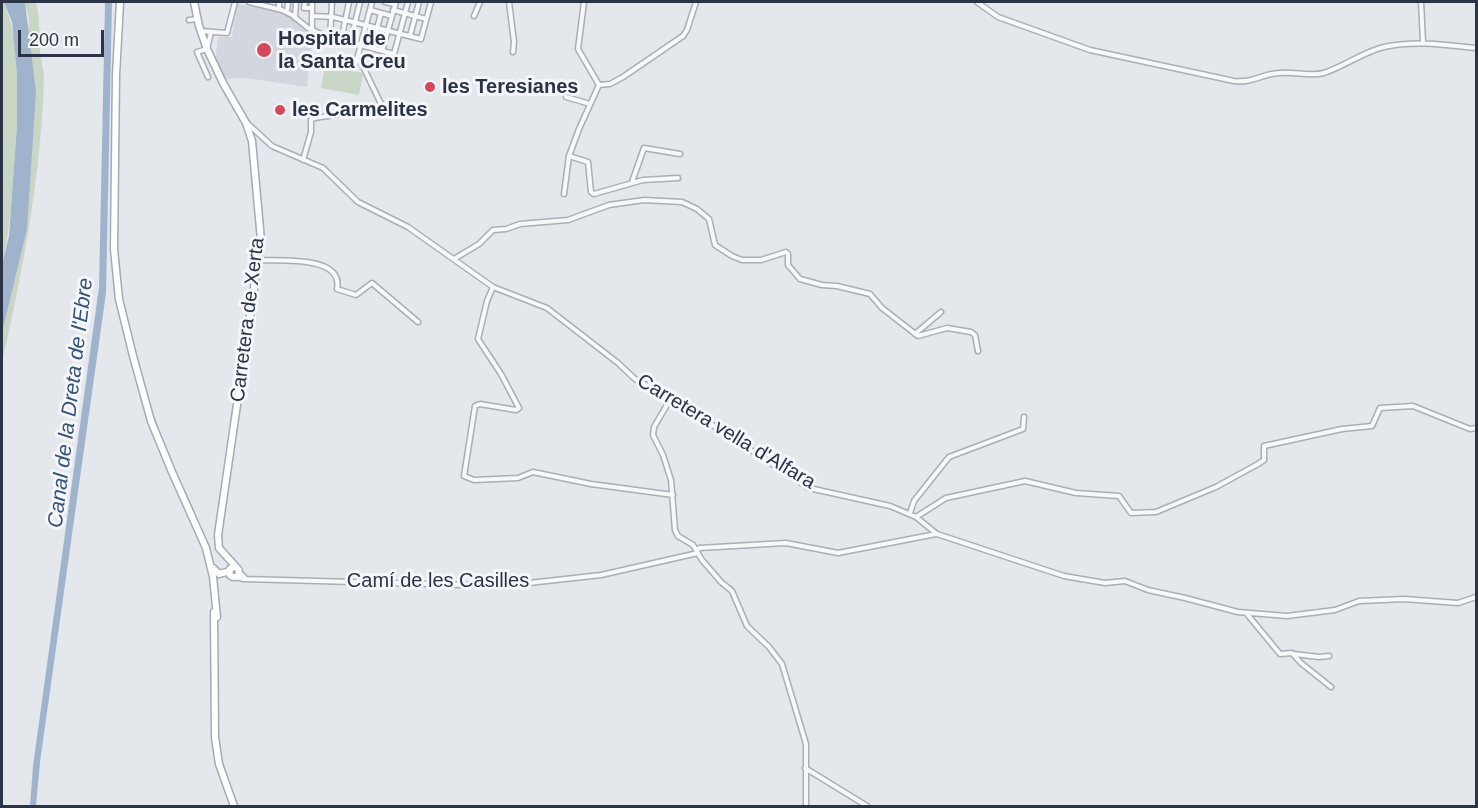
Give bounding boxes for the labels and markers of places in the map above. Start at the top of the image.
place label: Hospital de la Santa Creu [278,27,406,74]
marker: Hospital de la Santa Creu [255,41,273,59]
place label: les Teresianes [442,75,578,99]
marker: les Teresianes [423,80,437,94]
place label: les Carmelites [292,98,428,122]
marker: les Carmelites [273,103,287,117]

